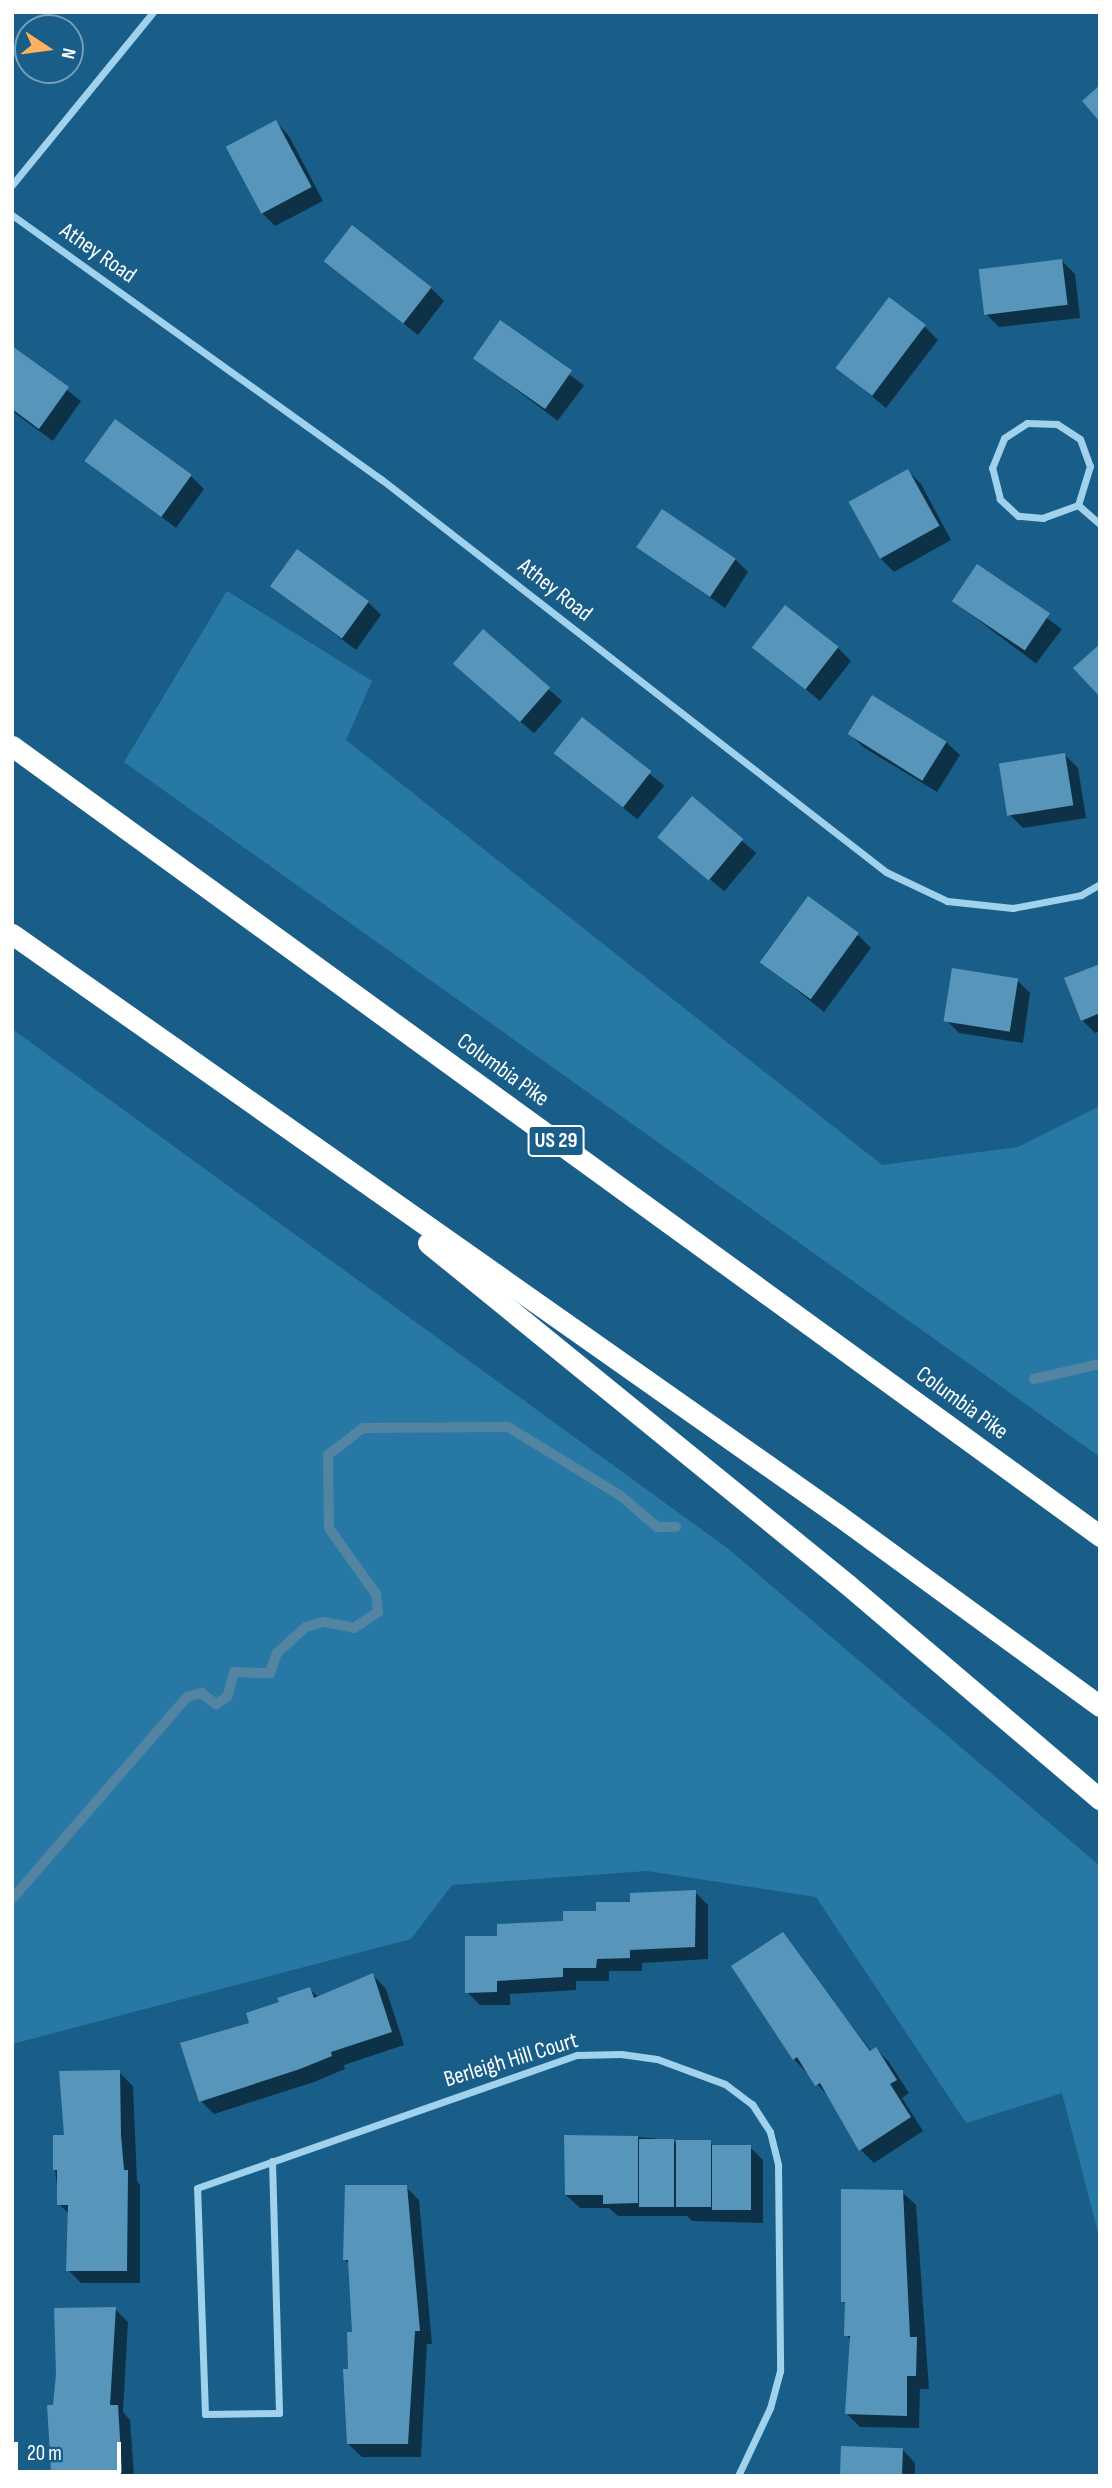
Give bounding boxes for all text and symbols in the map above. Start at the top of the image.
north arrow [14,14,84,84]
text: N [56,46,80,61]
street label: Athey Road [55,217,141,289]
street label: Athey Road [512,552,598,628]
street label: Columbia Pike [452,1027,554,1113]
road number: US 29 [526,1124,586,1158]
street label: Columbia Pike [911,1360,1013,1446]
street label: Berleigh Hill Court [441,2027,581,2093]
scale bar [18,2428,124,2472]
text: 20 m [27,2441,62,2466]

